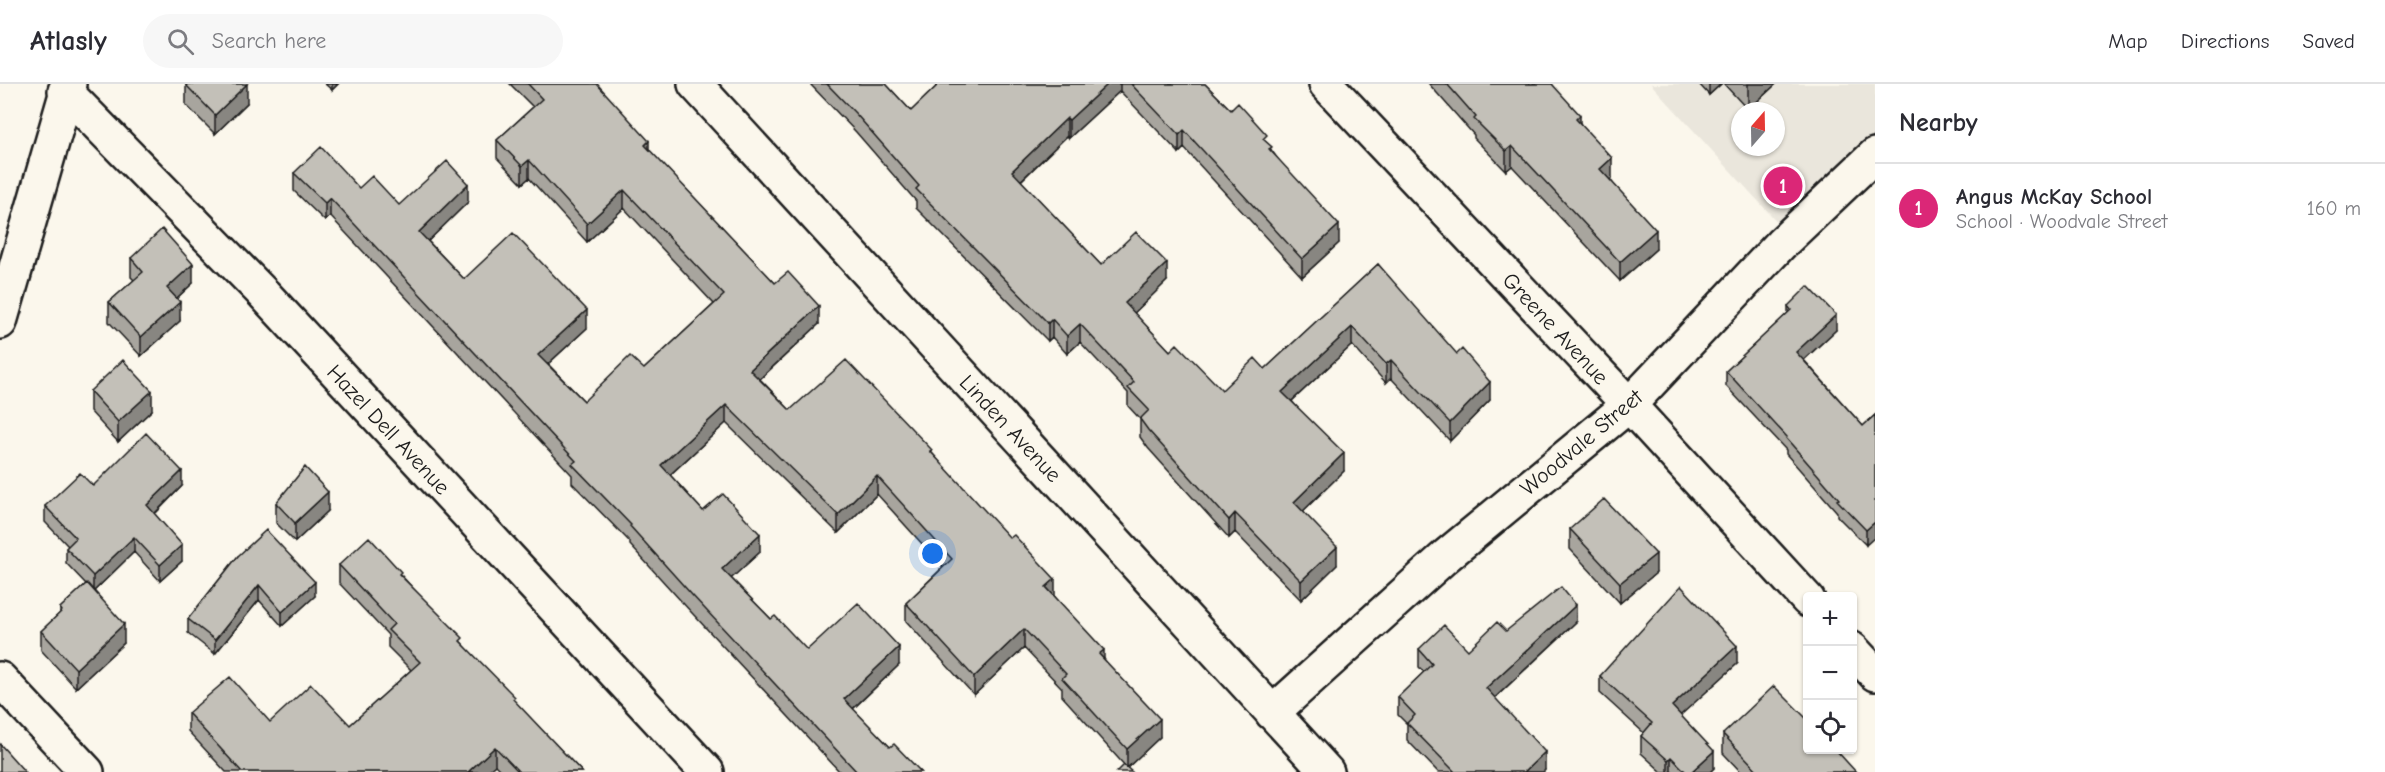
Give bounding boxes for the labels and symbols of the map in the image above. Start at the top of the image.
north arrow [1731,102,1785,156]
pin: 1 [1764,164,1802,208]
street label: Greene Avenue [1497,267,1614,390]
street label: Hazel Dell Avenue [321,359,455,500]
street label: Linden Avenue [954,370,1067,488]
street label: Woodvale Street [1515,384,1649,501]
your location [918,539,947,568]

